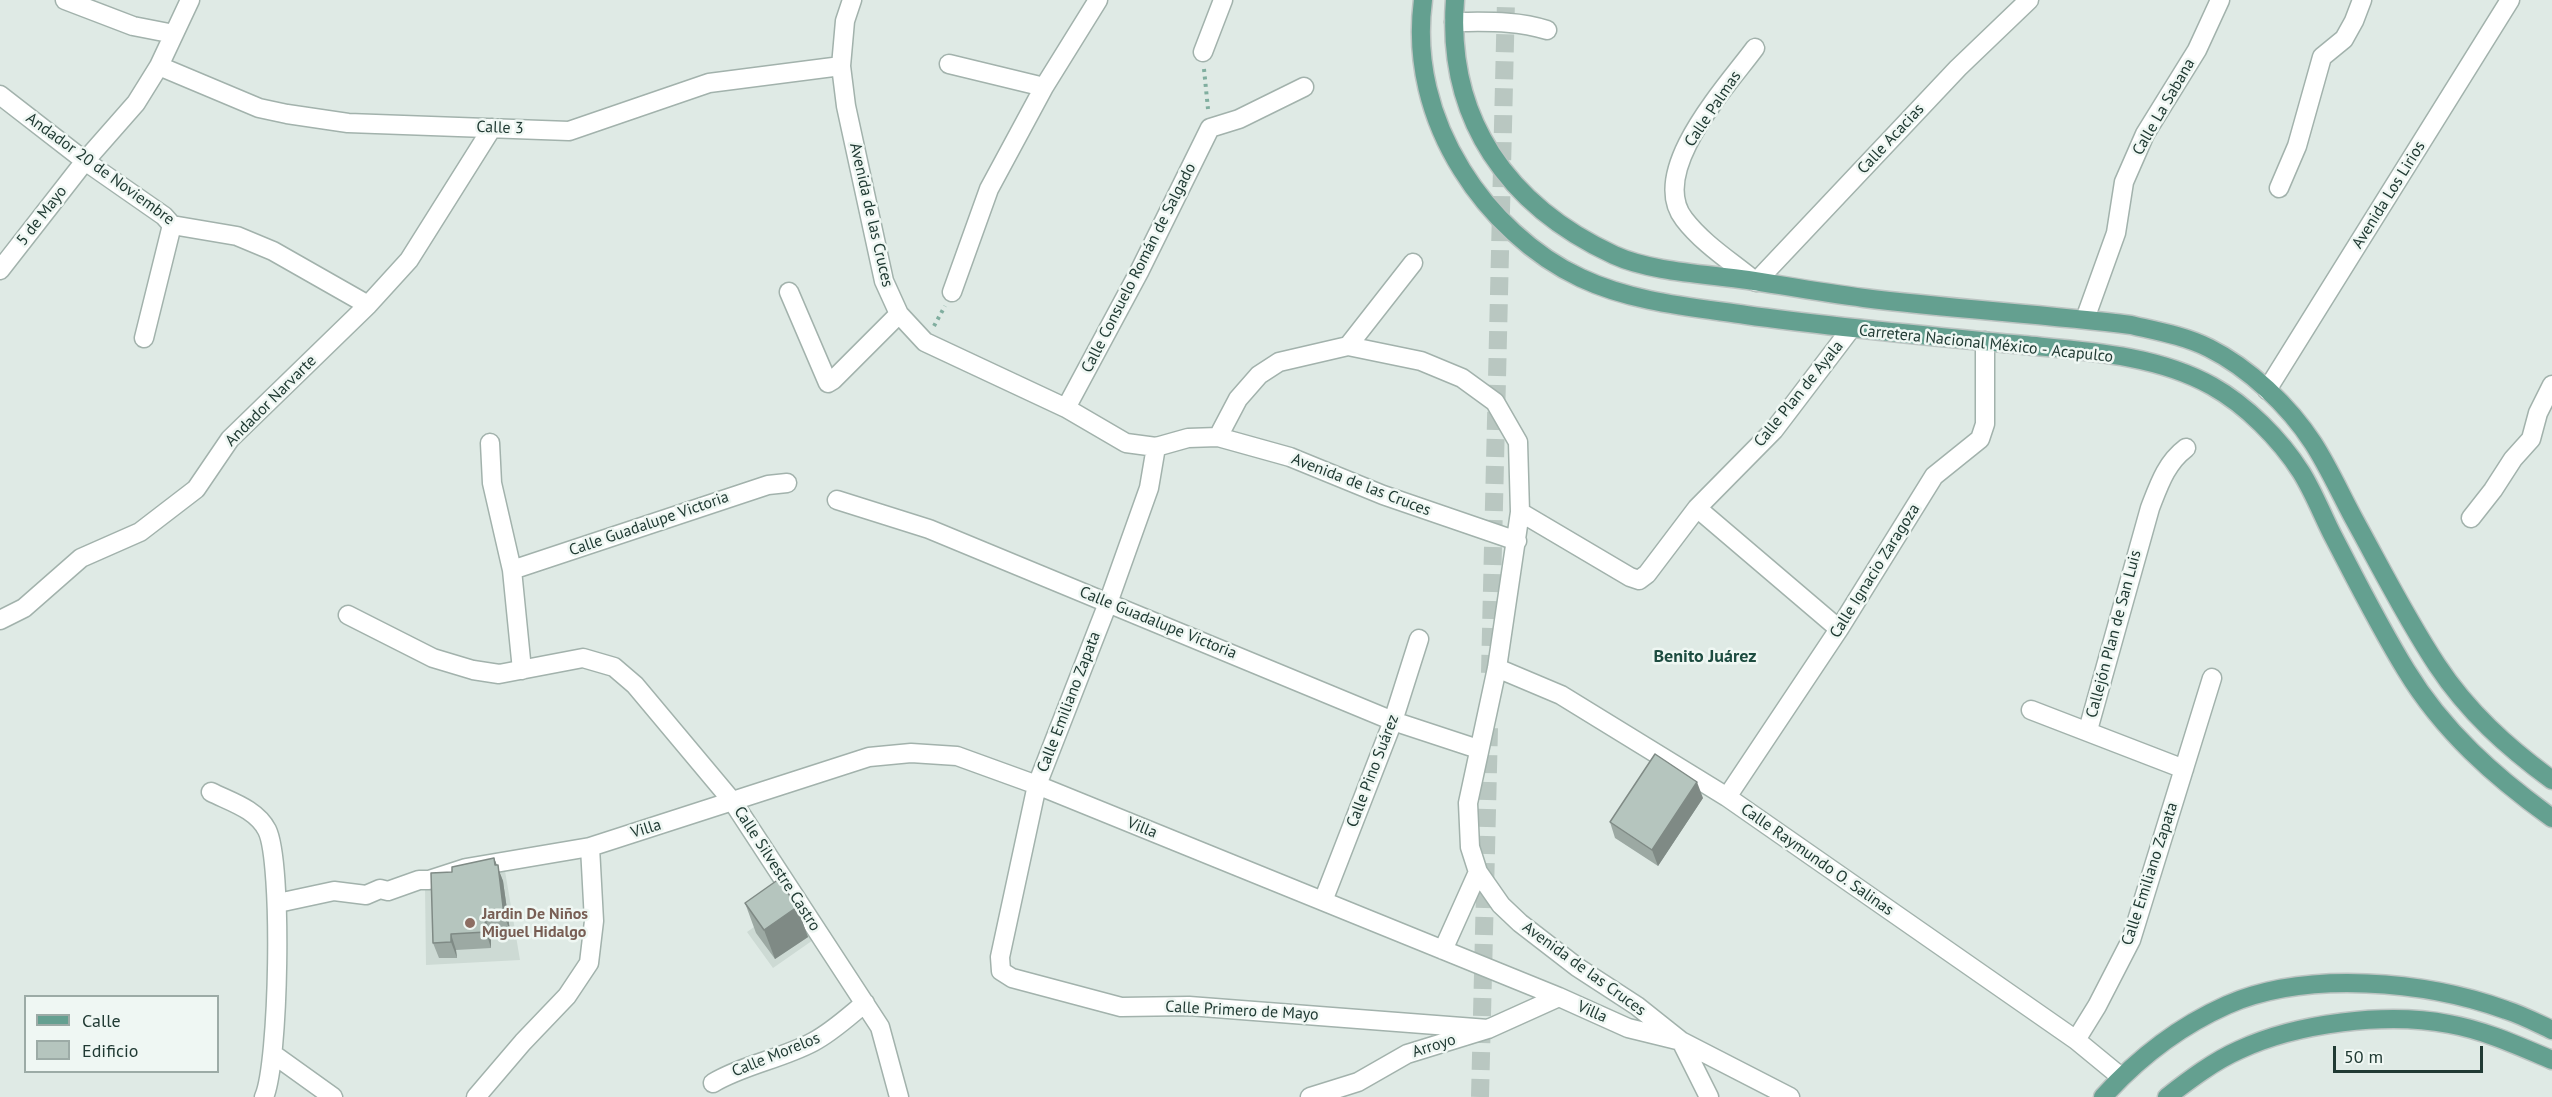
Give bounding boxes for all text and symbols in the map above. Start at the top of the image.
street label: Calle La Sabana [2129,55,2199,159]
street label: Calle Palmas [1681,67,1745,151]
street label: Calle Acacias [1854,100,1928,178]
street label: Andador 20 de Noviembre [22,109,178,229]
street label: Calle 3 [476,118,524,138]
street label: Avenida Los Lirios [2348,138,2430,252]
street label: Avenida de las Cruces [845,141,897,289]
street label: Calle Consuelo Román de Salgado [1078,160,1200,376]
street label: 5 de Mayo [13,182,71,250]
street label: Carretera Nacional México - Acapulco [1858,321,2114,367]
street label: Calle Plan de Ayala [1750,337,1848,451]
street label: Andador Narvarte [222,352,320,450]
street label: Avenida de las Cruces [1289,450,1433,520]
street label: Calle Guadalupe Victoria [567,488,731,560]
street label: Calle Ignacio Zaragoza [1826,500,1924,642]
street label: Callejón Plan de San Luis [2082,548,2146,720]
street label: Calle Guadalupe Victoria [1077,583,1239,663]
street label: Calle Emiliano Zapata [1033,629,1105,775]
district label: Benito Juárez [1653,646,1757,668]
street label: Calle Pino Suárez [1343,712,1403,830]
street label: Calle Raymundo O. Salinas [1737,800,1897,920]
street label: Calle Emiliano Zapata [2118,800,2182,948]
street label: Calle Silvestre Castro [730,803,824,935]
street label: Villa [1124,813,1160,843]
street label: Villa [629,815,663,843]
place label: Jardin De Niños Miguel Hidalgo [482,904,588,942]
marker: Jardin De Niños Miguel Hidalgo [463,916,477,930]
street label: Avenida de las Cruces [1519,918,1649,1020]
legend [24,995,219,1073]
street label: Calle Primero de Mayo [1165,997,1319,1025]
street label: Villa [1574,997,1610,1027]
text: Calle [82,1009,121,1032]
street label: Calle Morelos [729,1029,823,1081]
street label: Arroyo [1410,1030,1458,1062]
scale bar [2336,1034,2486,1072]
text: Edificio [82,1039,138,1062]
text: 50 m [2344,1045,2383,1068]

